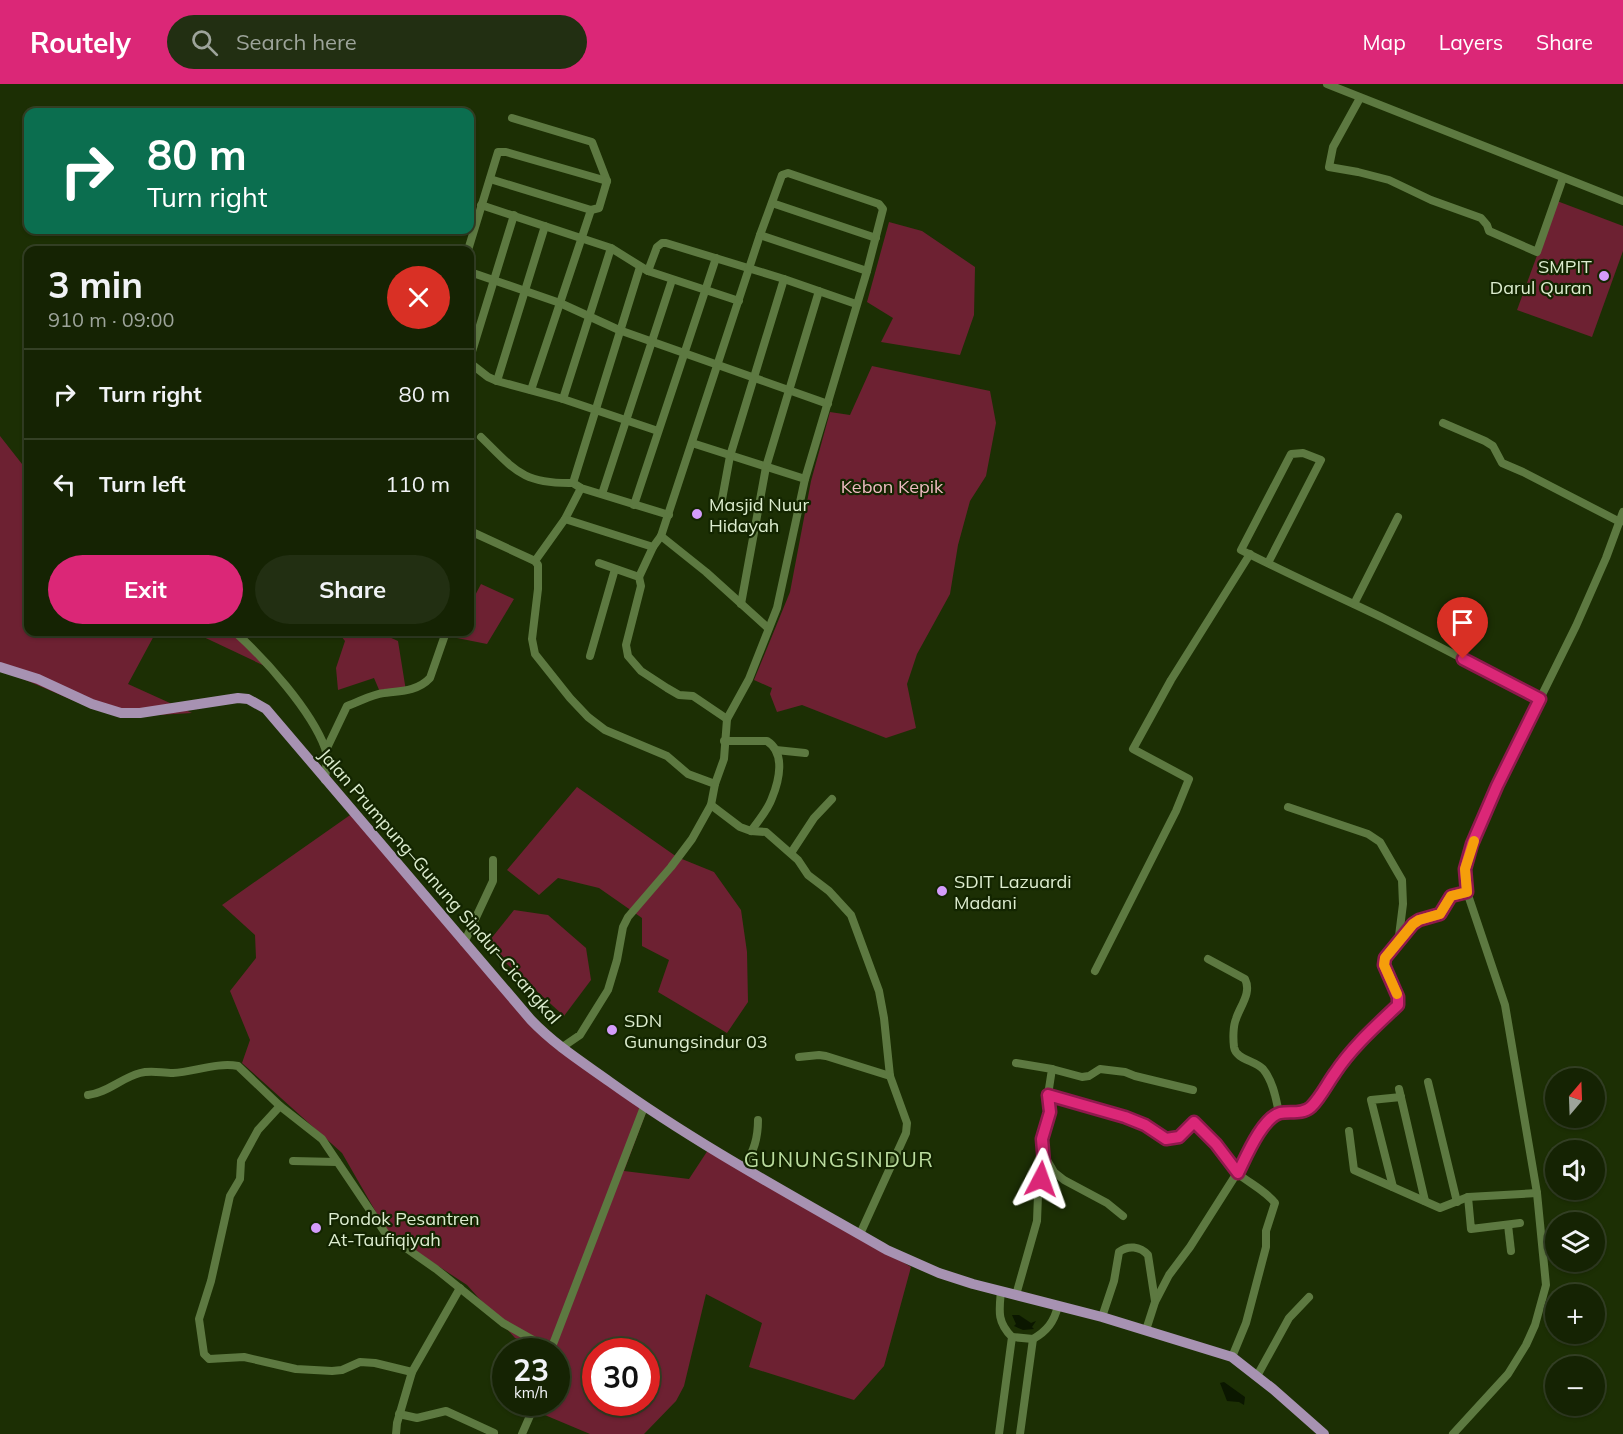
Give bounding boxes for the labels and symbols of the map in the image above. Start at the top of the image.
place label: SMPIT Darul Quran [1490,255,1592,299]
marker: SMPIT Darul Quran [1597,269,1611,283]
park label: Kebon Kepik [841,475,944,498]
place label: Masjid Nuur Hidayah [709,493,809,537]
marker: Masjid Nuur Hidayah [690,507,704,521]
pin [1437,597,1488,659]
street label: Jalan Prumpung–Gunung Sindur–Cicangkal [314,743,566,1029]
place label: SDIT Lazuardi Madani [954,870,1072,914]
marker: SDIT Lazuardi Madani [935,884,949,898]
place label: SDN Gunungsindur 03 [624,1009,768,1053]
marker: SDN Gunungsindur 03 [605,1023,619,1037]
north arrow [1545,1068,1605,1128]
district label: GUNUNGSINDUR [744,1146,934,1172]
position arrow [1009,1147,1073,1211]
place label: Pondok Pesantren At-Taufiqiyah [328,1207,480,1251]
marker: Pondok Pesantren At-Taufiqiyah [309,1221,323,1235]
speed limit sign: 30 [582,1338,660,1416]

